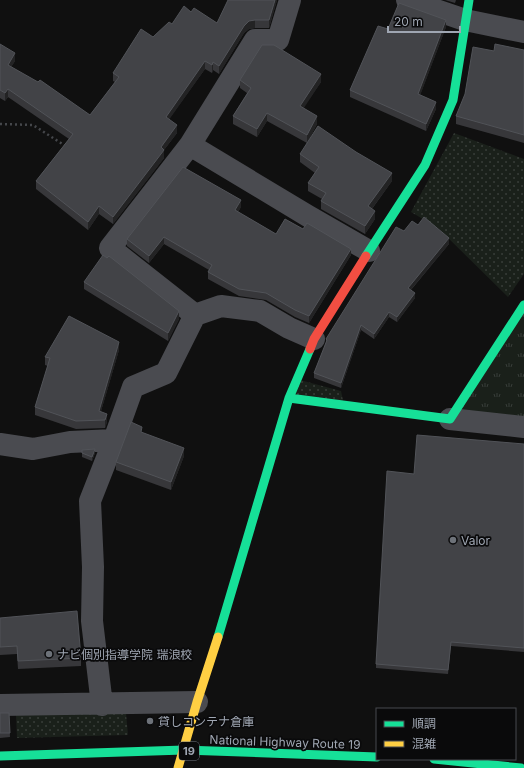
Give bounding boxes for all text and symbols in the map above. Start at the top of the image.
scale bar [388,8,460,34]
text: 20 m [394,14,423,29]
place label: Valor [461,533,491,548]
marker: Valor [448,535,458,545]
place label: ナビ個別指導学院 瑞浪校 [57,647,192,662]
marker: ナビ個別指導学院 瑞浪校 [44,649,54,659]
legend [376,708,516,760]
place label: 貸しコンテナ倉庫 [158,714,254,729]
marker: 貸しコンテナ倉庫 [145,716,155,726]
text: 順調 [412,716,436,731]
street label: National Highway Route 19 [209,732,361,752]
text: 混雑 [412,736,436,751]
road number: 19 [179,742,199,760]

